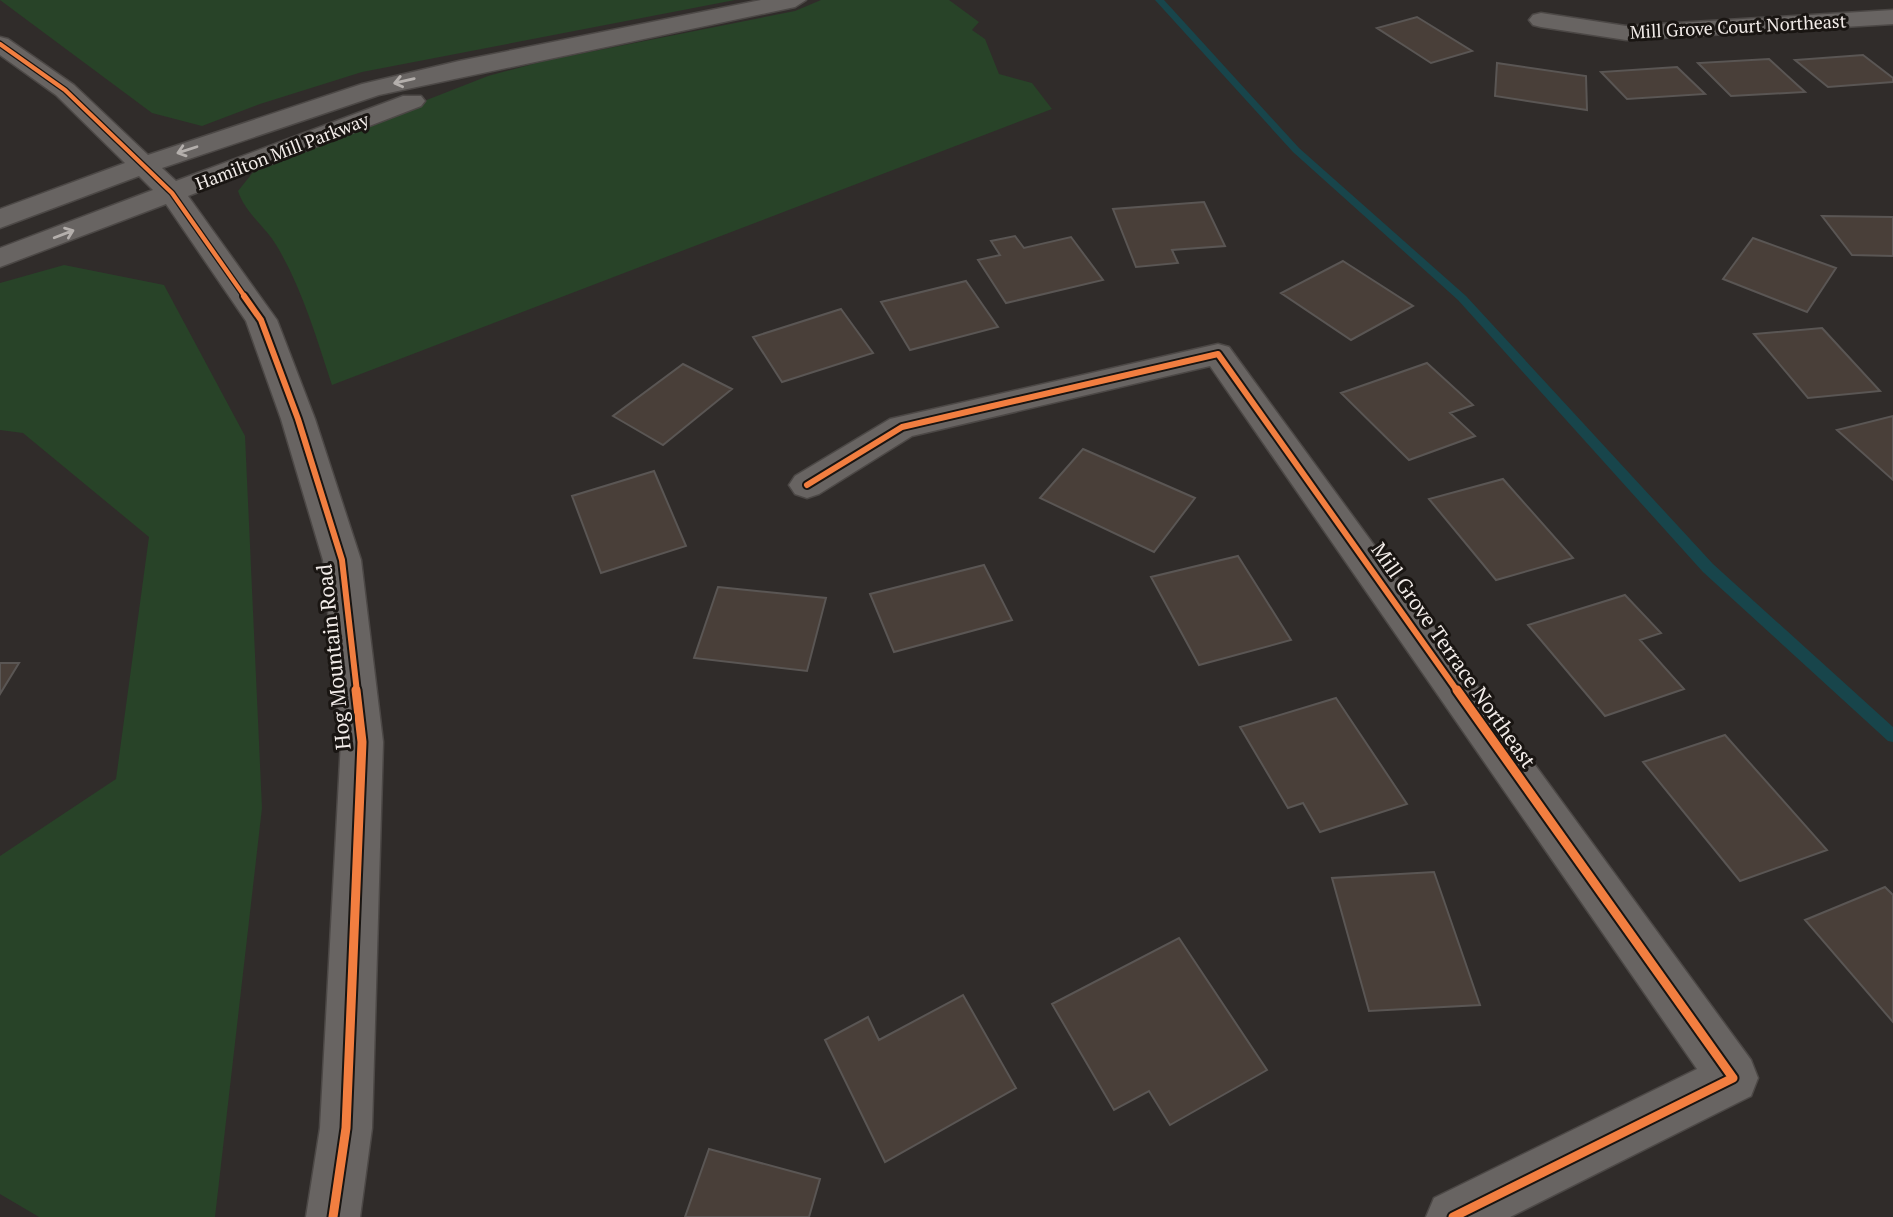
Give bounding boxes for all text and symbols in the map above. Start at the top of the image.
street label: Mill Grove Court Northeast [1629,8,1847,44]
one-way arrow [393,75,416,88]
street label: Hamilton Mill Parkway [192,107,373,195]
one-way arrow [177,145,199,157]
one-way arrow [52,227,74,239]
street label: Mill Grove Terrace Northeast [1365,537,1543,773]
street label: Hog Mountain Road [309,562,357,751]

